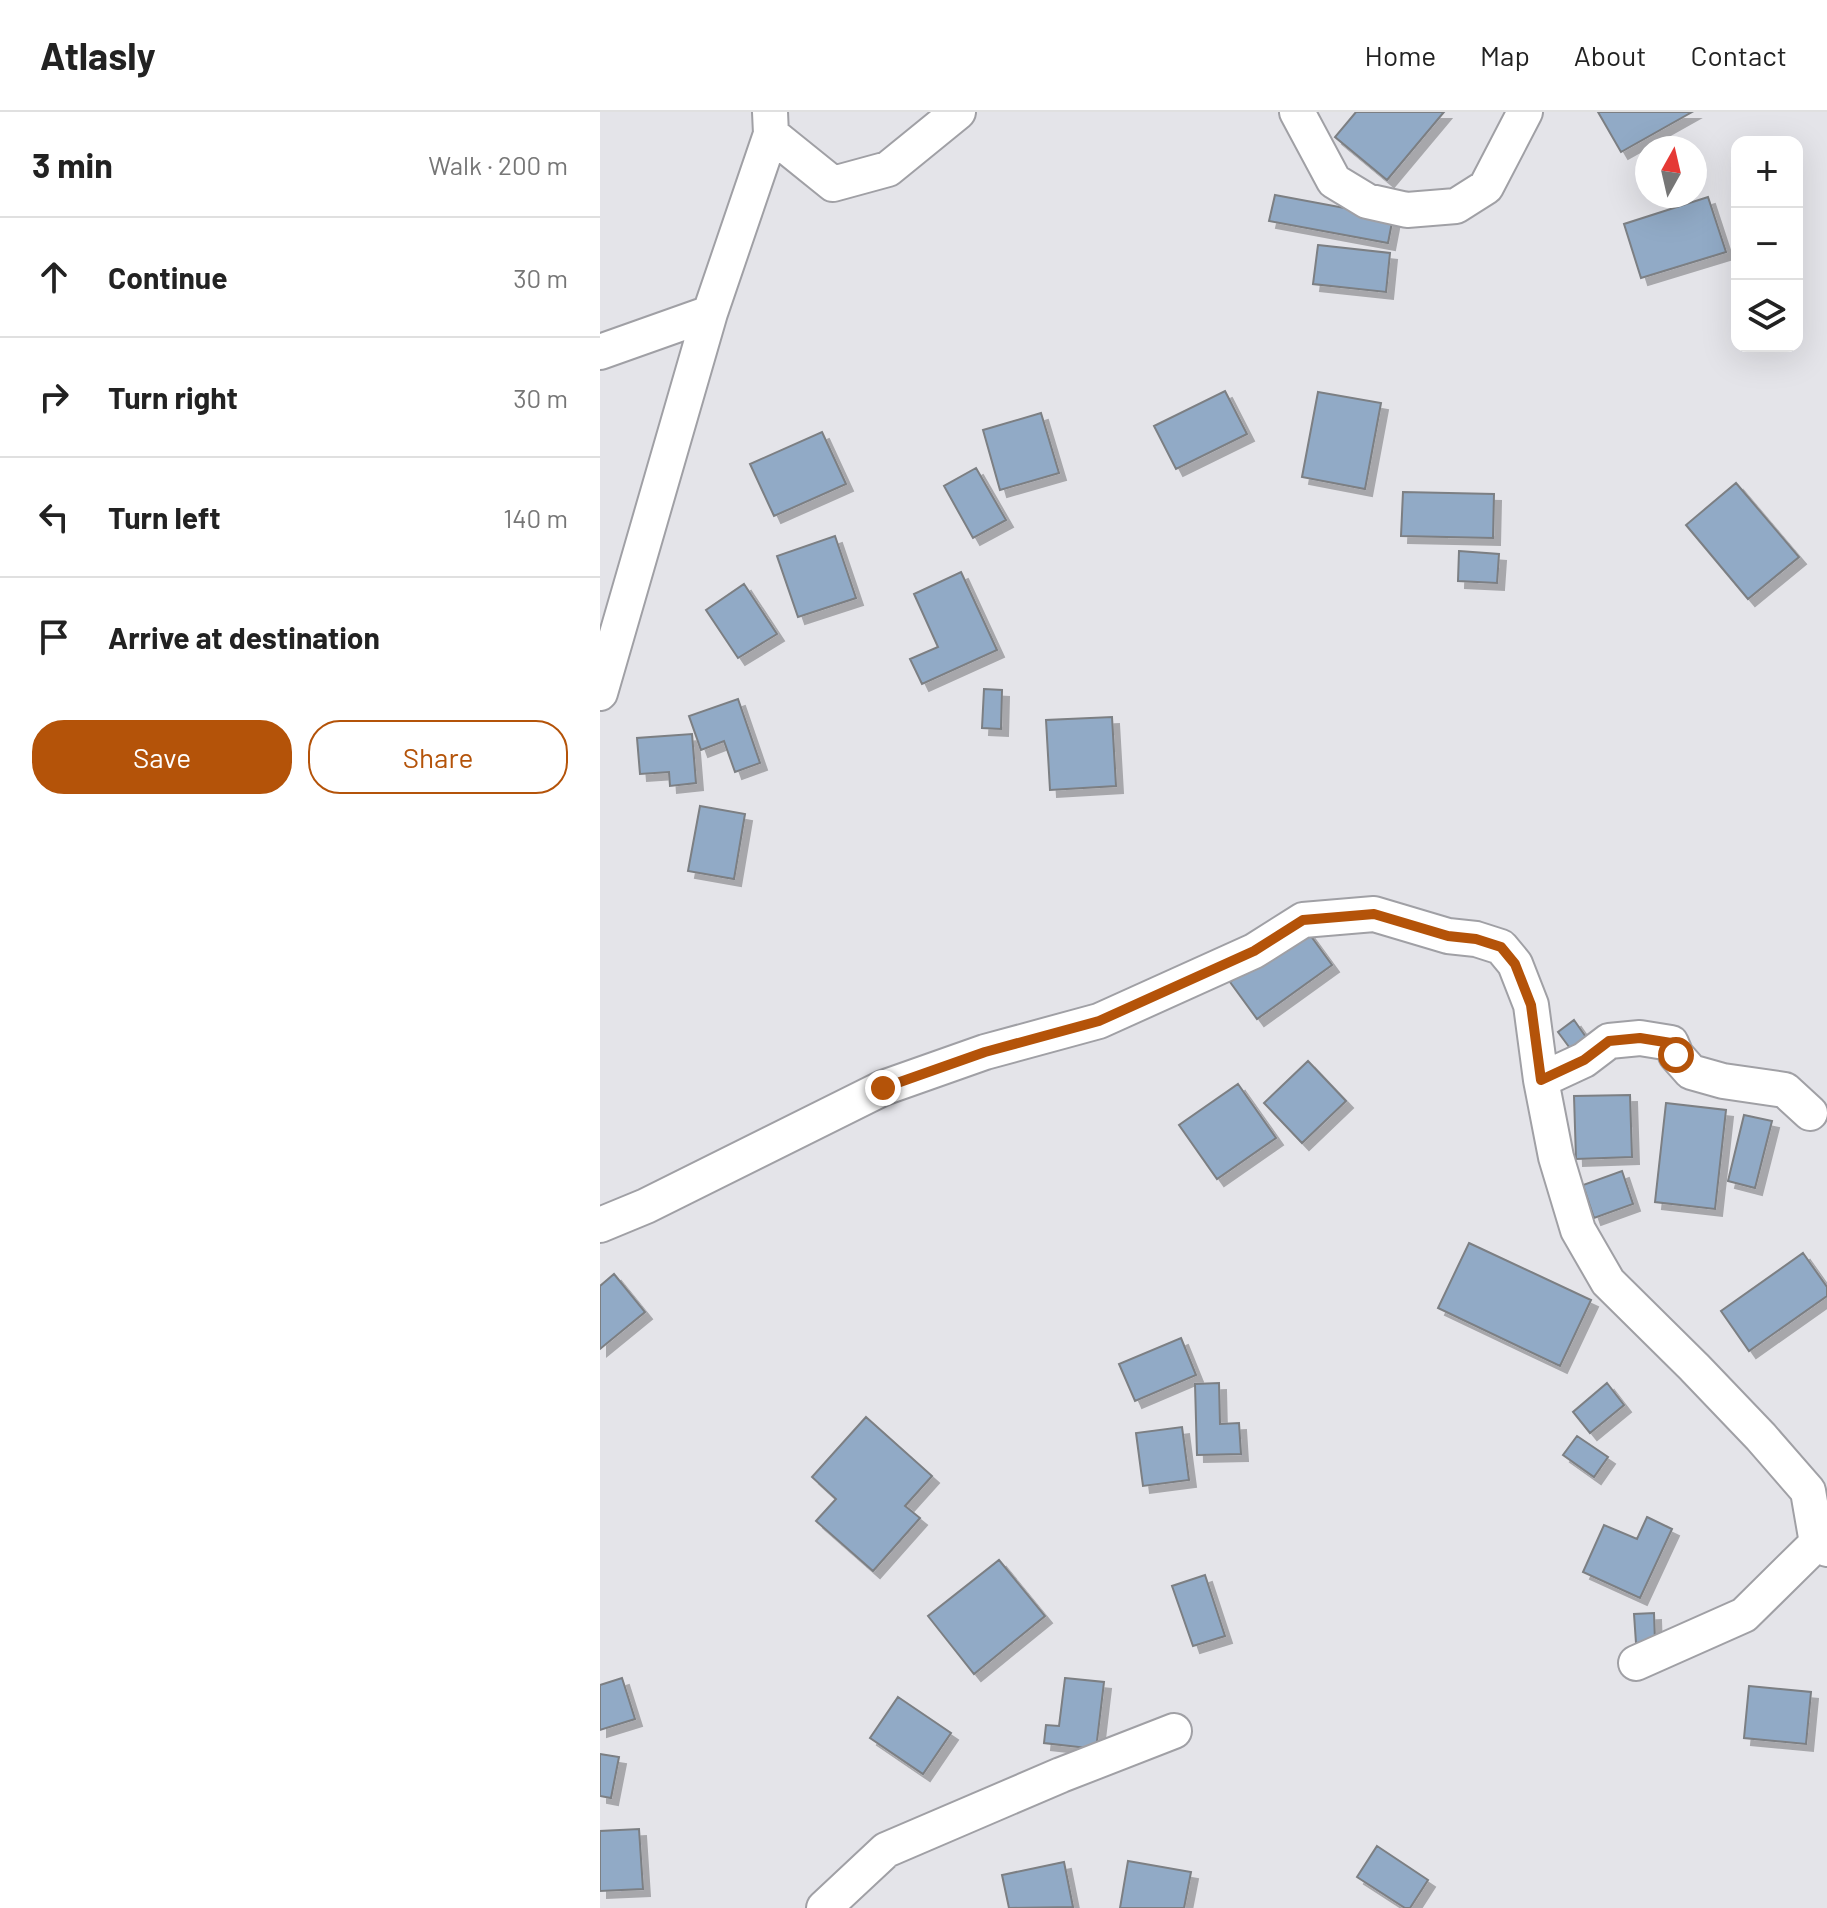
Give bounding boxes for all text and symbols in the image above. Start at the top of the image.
text: Atlasly [40,32,156,78]
text: Home [1365,38,1436,72]
text: Map [1480,38,1530,72]
text: About [1574,38,1646,72]
text: Contact [1690,38,1787,72]
north arrow [1635,136,1707,208]
map controls [1731,136,1803,352]
button: + [1731,136,1803,208]
text: 3 min [32,144,113,185]
text: Walk · 200 m [428,149,568,180]
button: − [1731,208,1803,280]
icon: ahead [32,255,76,299]
text: Continue [108,259,228,295]
text: 30 m [513,262,568,293]
button: layers [1731,280,1803,352]
icon: right [32,375,76,419]
text: Turn right [108,379,238,415]
text: 30 m [513,382,568,413]
icon: left [32,495,76,539]
text: Turn left [108,499,221,535]
text: 140 m [503,502,568,533]
icon: arrive [32,615,76,659]
text: Arrive at destination [108,619,380,655]
button: Save [32,720,292,794]
button: Share [308,720,568,794]
route start [1658,1037,1694,1073]
route end [865,1070,901,1106]

